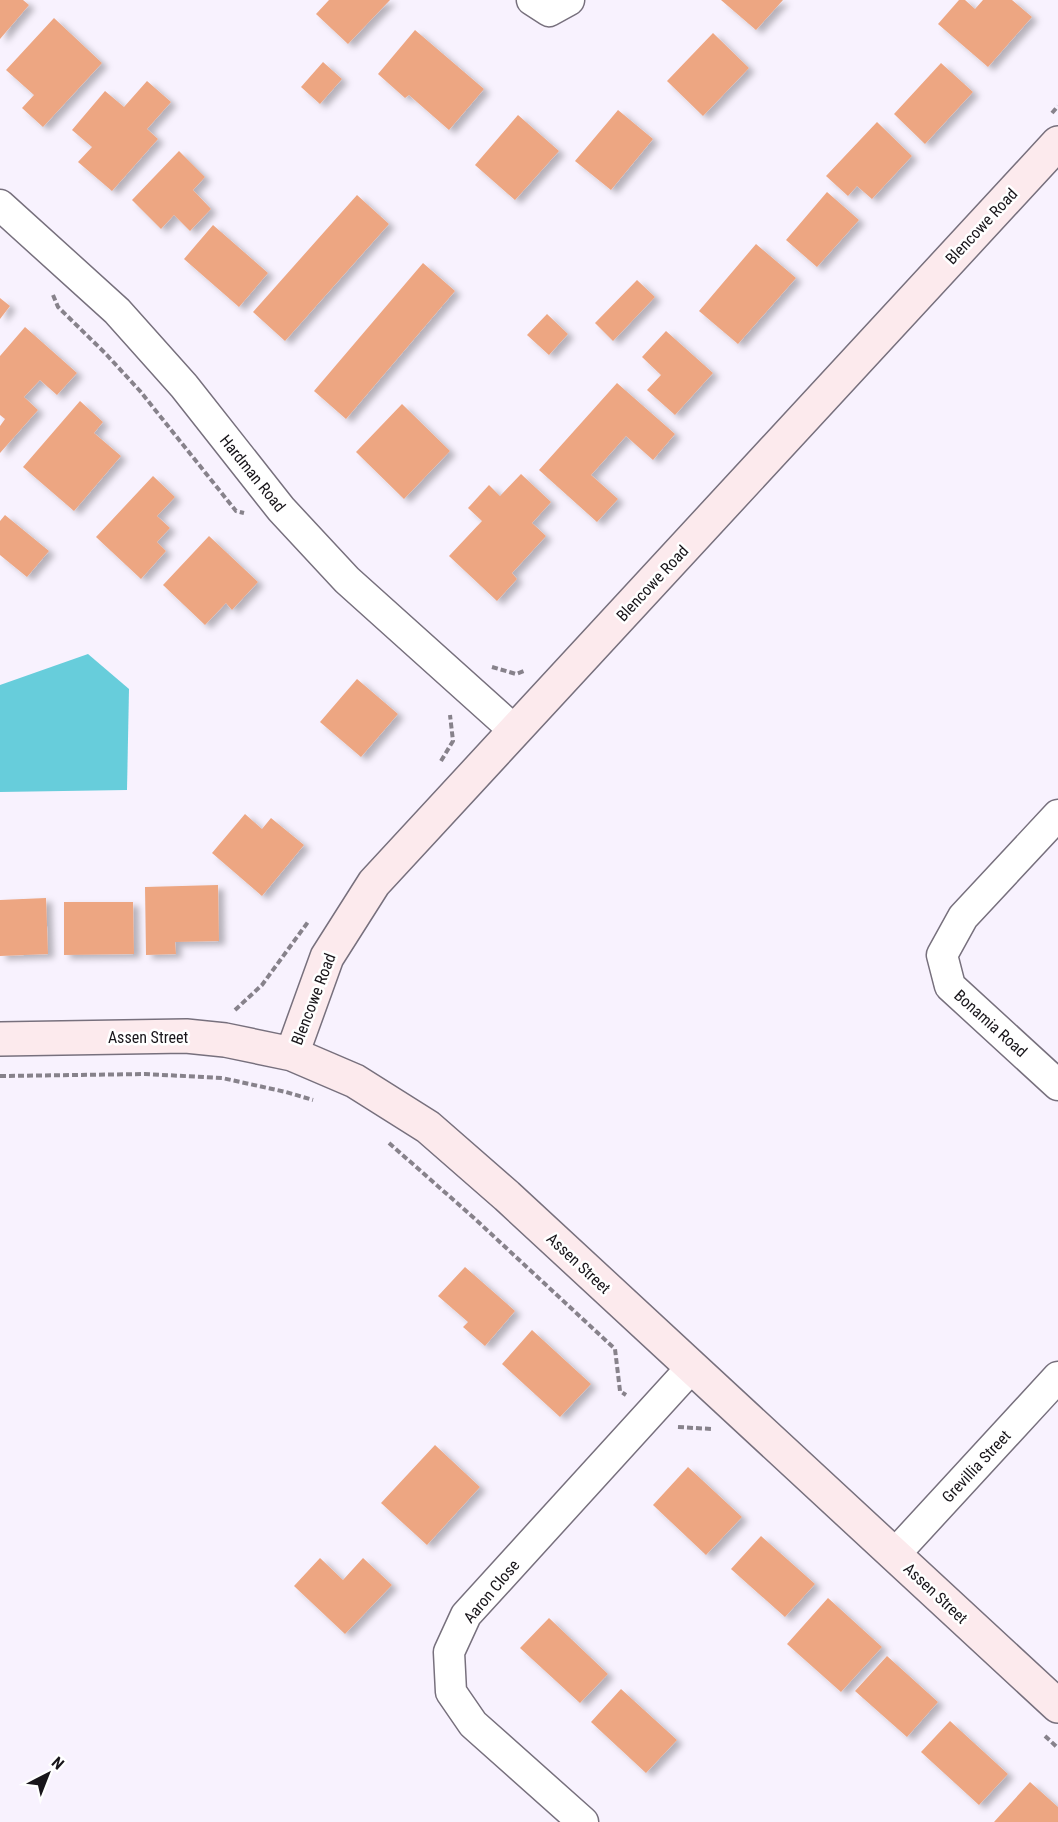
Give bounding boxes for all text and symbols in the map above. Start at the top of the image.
street label: Blencowe Road [941,184,1021,268]
street label: Hardman Road [216,431,289,516]
street label: Blencowe Road [612,541,692,625]
street label: Blencowe Road [287,951,340,1048]
street label: Bonamia Road [950,986,1031,1061]
street label: Assen Street [108,1028,188,1047]
street label: Assen Street [543,1229,615,1298]
street label: Grevillia Street [938,1426,1015,1506]
street label: Aaron Close [459,1556,523,1627]
street label: Assen Street [900,1559,972,1628]
north arrow [18,1744,78,1804]
text: N [48,1753,68,1774]

